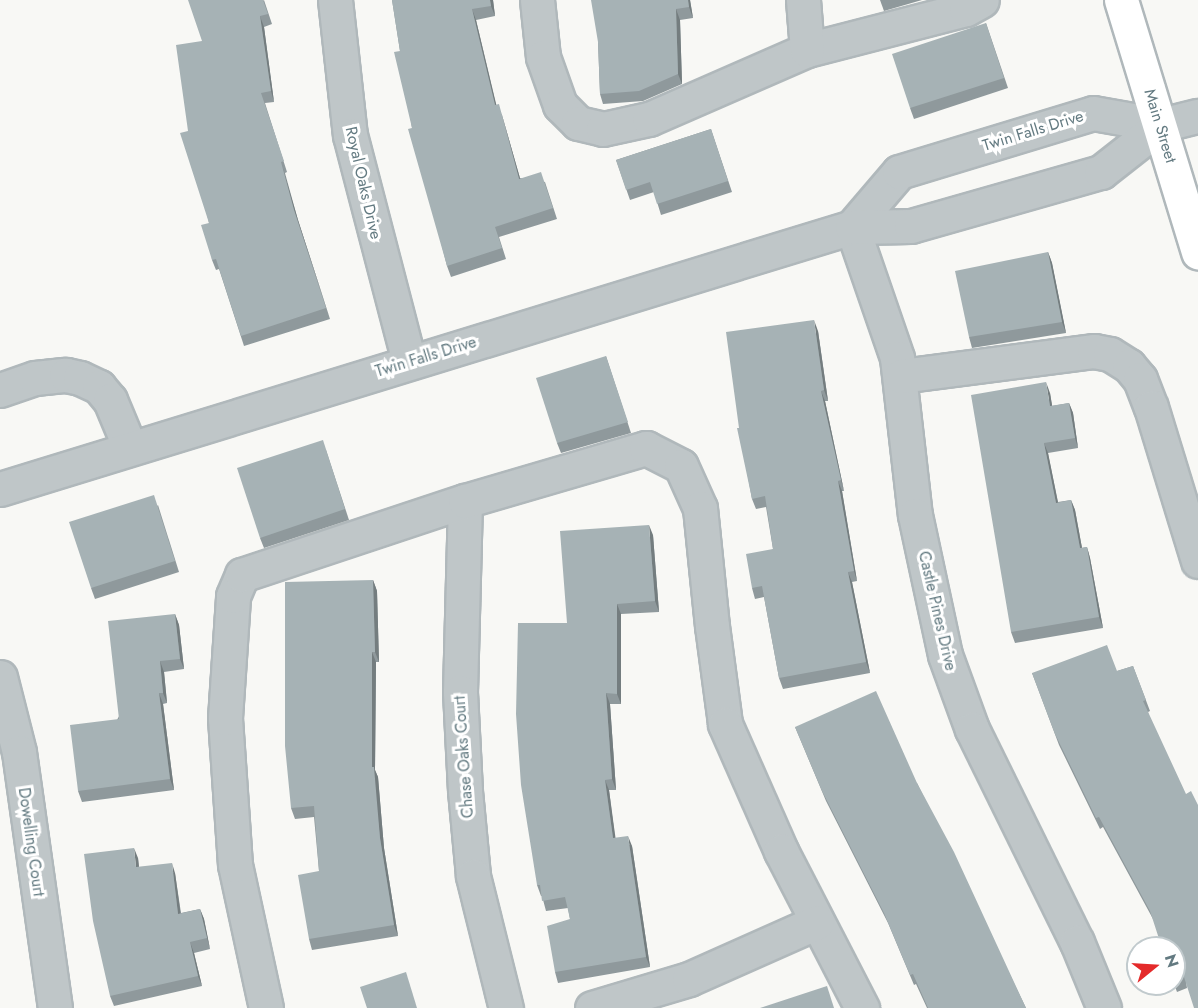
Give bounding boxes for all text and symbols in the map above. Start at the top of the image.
street label: Main Street [1140,87,1180,165]
street label: Twin Falls Drive [980,107,1086,155]
street label: Royal Oaks Drive [341,125,385,241]
street label: Twin Falls Drive [373,333,479,381]
street label: Castle Pines Drive [914,549,960,673]
street label: Chase Oaks Court [450,695,478,819]
street label: Dowelling Court [14,786,48,898]
north arrow [1126,936,1186,996]
text: N [1159,951,1185,971]

